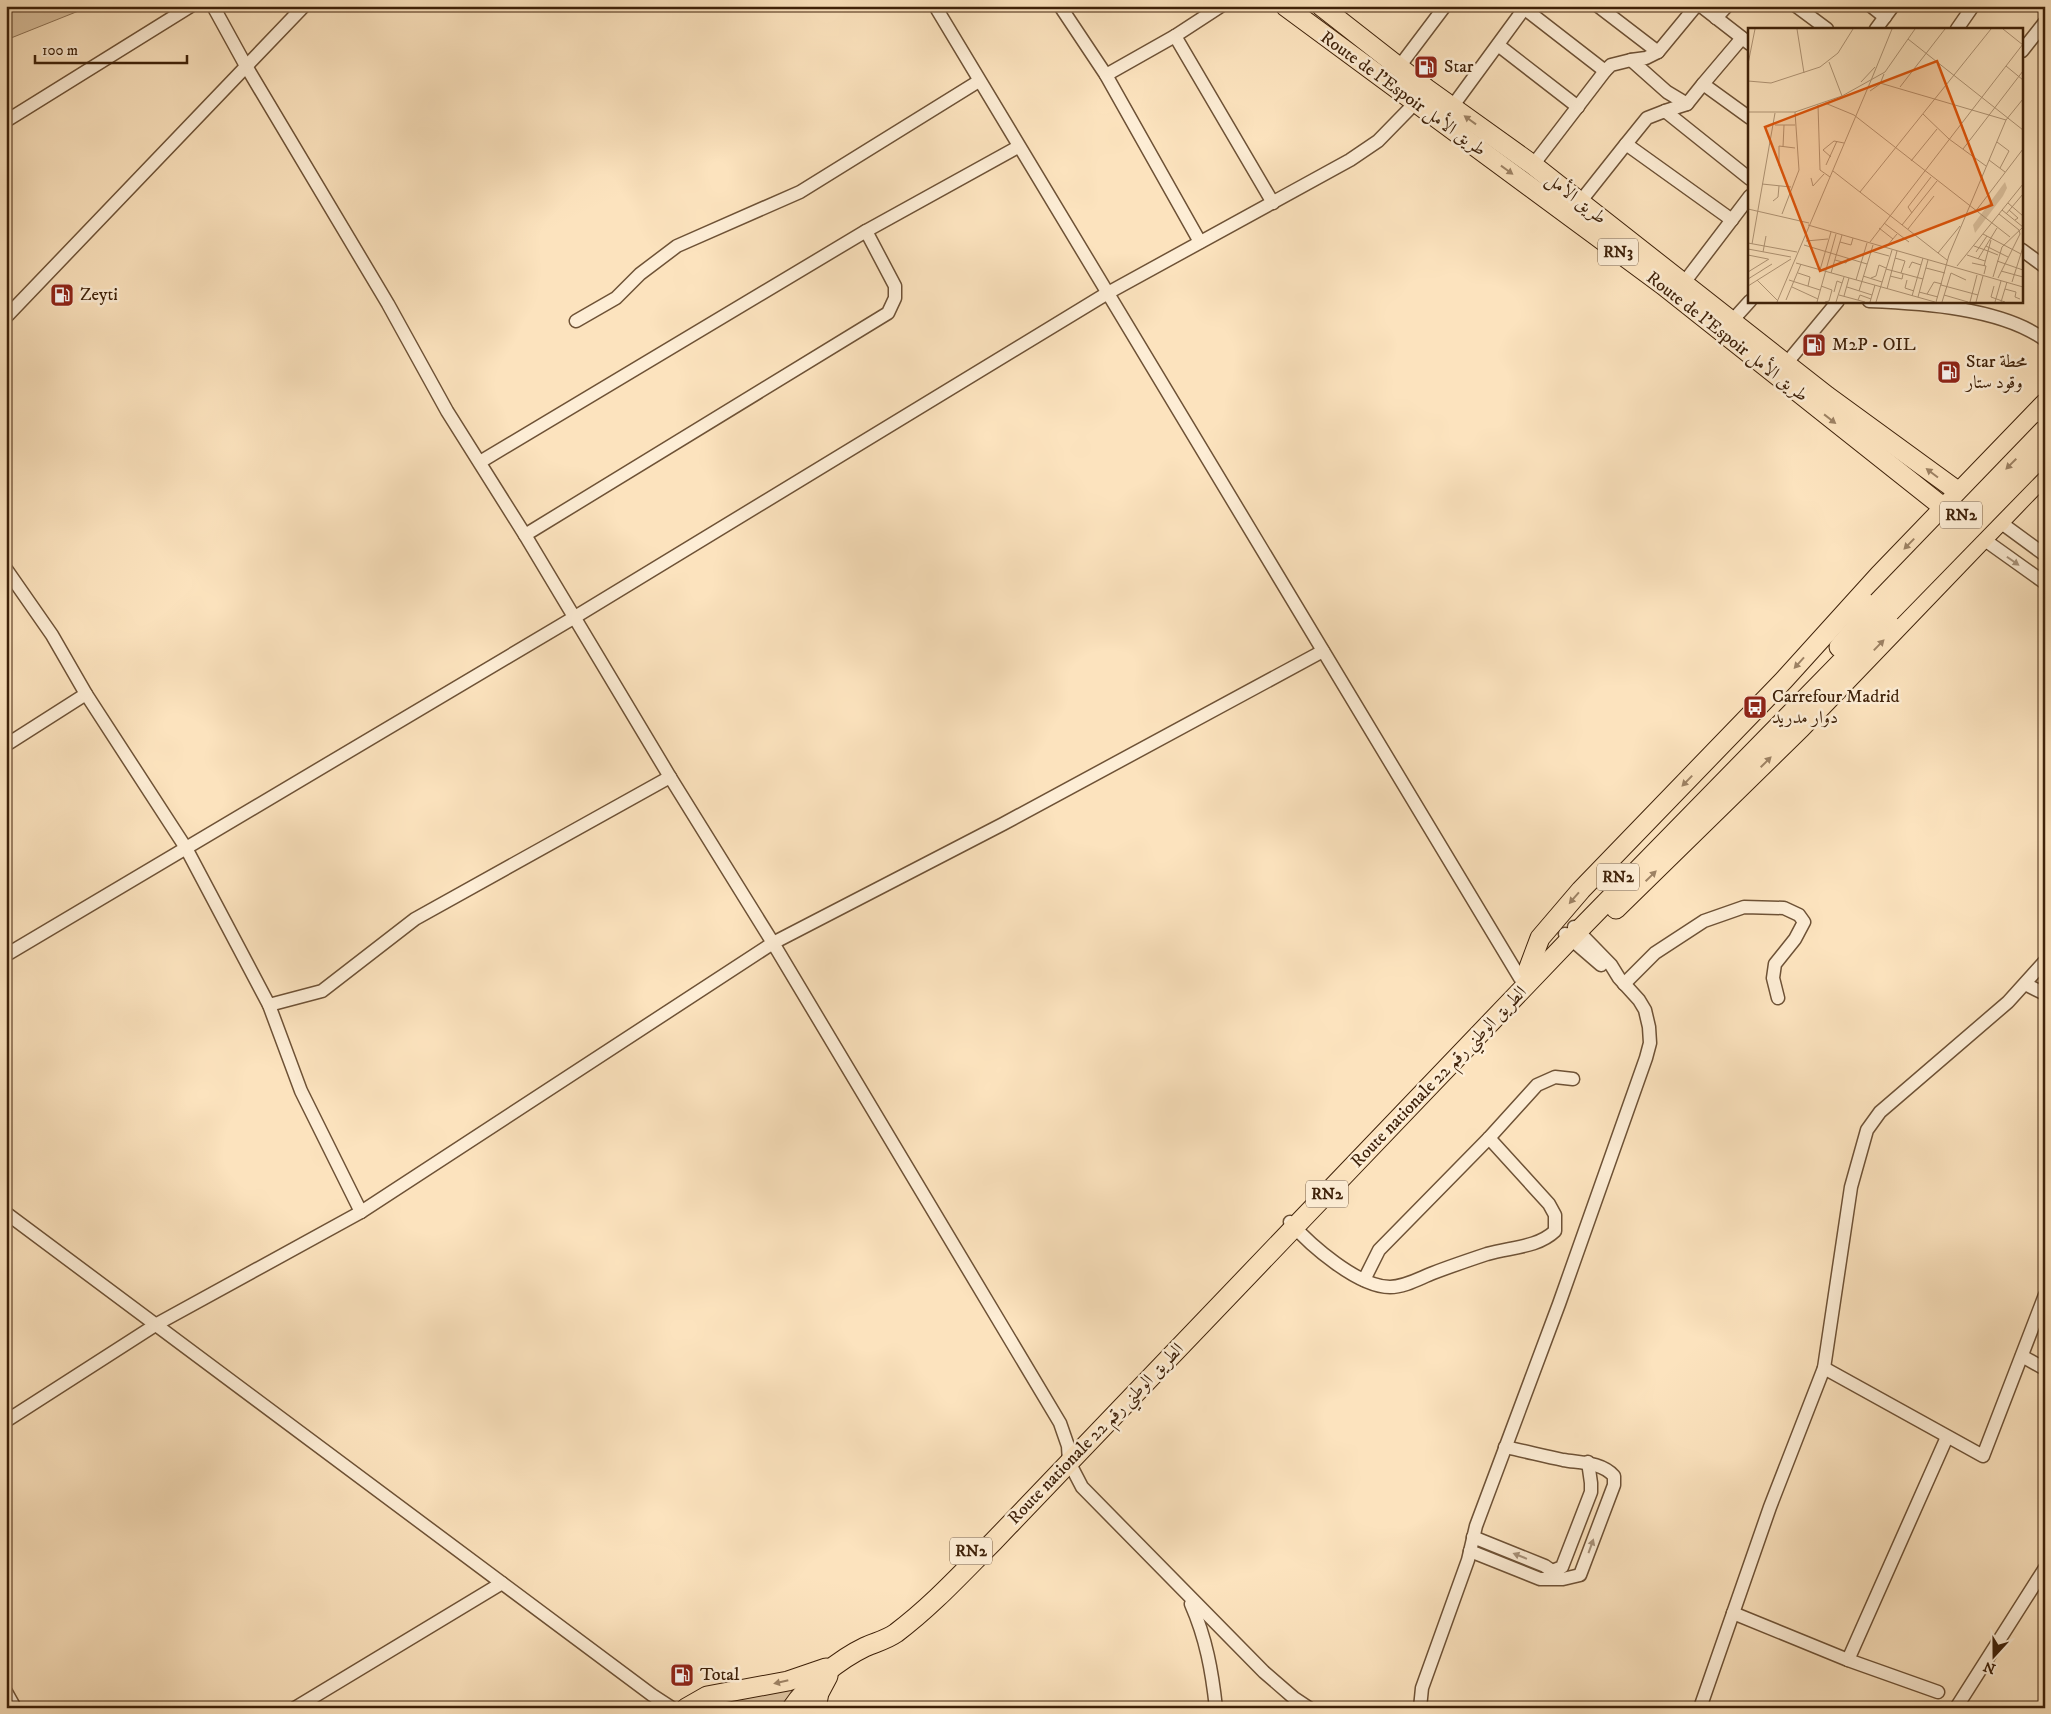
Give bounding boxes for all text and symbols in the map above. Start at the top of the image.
street label: Route de l’Espoir طريق الأمل [1315,24,1492,162]
inset map [1748,28,2024,302]
scale bar [35,32,188,64]
text: 100 m [42,41,78,60]
fuel station icon: Star [1413,54,1439,80]
place label: Star [1444,56,1474,78]
one-way arrow [1464,115,1477,125]
one-way arrow [1501,165,1514,175]
street label: طريق الأمل [1541,166,1613,230]
road number: RN3 [1598,238,1638,266]
street label: Route de l’Espoir طريق الأمل [1641,265,1814,408]
fuel station icon: Zeyti [49,282,75,308]
place label: Zeyti [80,284,118,306]
fuel station icon: M2P - OIL [1801,332,1827,358]
place label: M2P - OIL [1832,334,1916,356]
place label: Star محطة وقود ستار [1964,351,2027,394]
fuel station icon: Star محطة وقود ستار [1936,359,1962,385]
one-way arrow [1824,413,1837,424]
one-way arrow [2005,458,2017,470]
one-way arrow [1926,468,1939,479]
road number: RN2 [1940,502,1982,528]
one-way arrow [1903,538,1915,550]
one-way arrow [2007,556,2020,566]
one-way arrow [1873,640,1885,652]
one-way arrow [1793,657,1805,669]
place label: Carrefour Madrid دوار مدريد [1772,686,1900,729]
bus stop icon: Carrefour Madrid دوار مدريد [1742,694,1768,720]
one-way arrow [1760,756,1772,768]
one-way arrow [1681,775,1693,787]
road number: RN2 [1597,864,1639,890]
one-way arrow [1645,870,1657,882]
one-way arrow [1569,892,1580,905]
street label: Route nationale 22 الطريق الوطني رقم [1346,982,1535,1176]
road number: RN2 [1306,1180,1348,1208]
street label: Route nationale 22 الطريق الوطني رقم [1003,1339,1192,1533]
road number: RN2 [950,1538,992,1564]
one-way arrow [1587,1538,1595,1553]
one-way arrow [1513,1551,1527,1559]
north arrow [1968,1632,2018,1682]
text: N [1981,1657,1998,1678]
fuel station icon: Total [669,1662,695,1688]
place label: Total [700,1664,740,1686]
one-way arrow [774,1678,789,1686]

